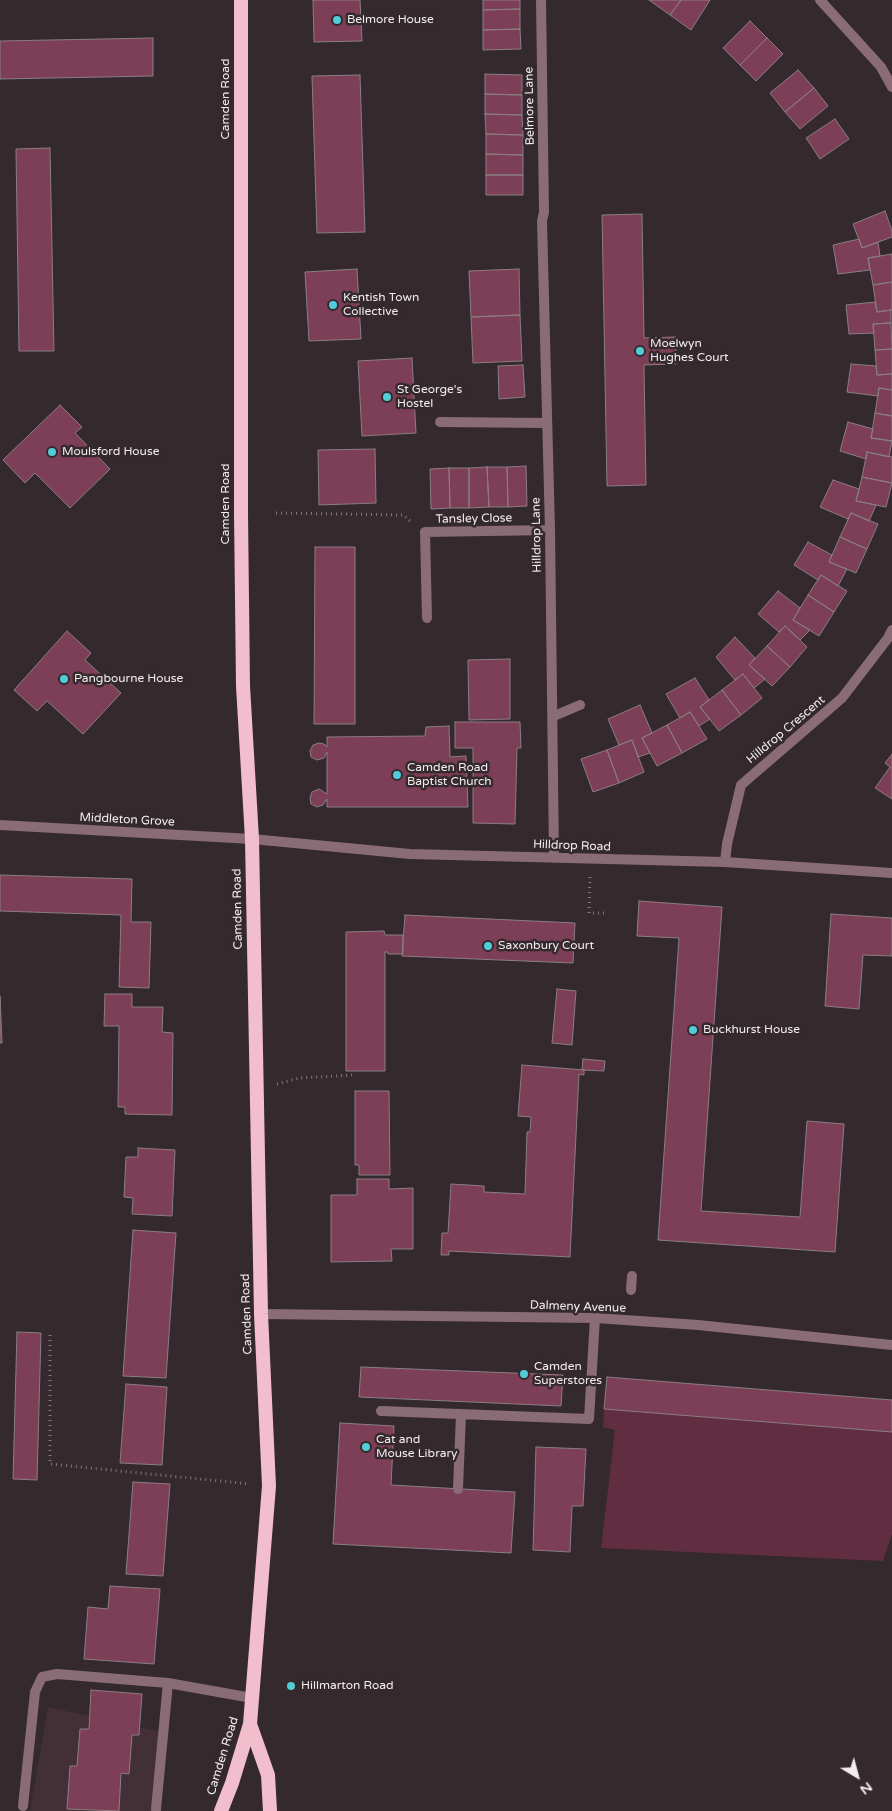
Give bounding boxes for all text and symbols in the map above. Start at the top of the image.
place label: Belmore House [347,13,434,27]
marker: Belmore House [331,14,343,26]
street label: Camden Road [219,58,233,140]
street label: Belmore Lane [522,67,538,145]
place label: Kentish Town Collective [343,291,419,319]
marker: Kentish Town Collective [327,299,339,311]
place label: Moelwyn Hughes Court [650,337,729,365]
marker: Moelwyn Hughes Court [634,345,646,357]
place label: St George's Hostel [397,383,462,411]
marker: St George's Hostel [381,391,393,403]
place label: Moulsford House [62,445,159,459]
marker: Moulsford House [46,446,58,458]
street label: Camden Road [219,463,233,545]
street label: Hilldrop Lane [529,497,545,573]
street label: Tansley Close [436,511,512,527]
place label: Pangbourne House [74,672,183,686]
marker: Pangbourne House [58,673,70,685]
street label: Hilldrop Crescent [744,693,828,767]
place label: Camden Road Baptist Church [407,761,492,789]
marker: Camden Road Baptist Church [391,769,403,781]
street label: Middleton Grove [79,810,175,830]
street label: Hilldrop Road [533,837,611,855]
street label: Camden Road [230,868,246,950]
place label: Saxonbury Court [498,939,594,953]
marker: Saxonbury Court [482,940,494,952]
place label: Buckhurst House [703,1023,800,1037]
marker: Buckhurst House [687,1024,699,1036]
street label: Camden Road [238,1273,256,1355]
street label: Dalmeny Avenue [530,1298,626,1316]
place label: Camden Superstores [534,1360,602,1388]
marker: Camden Superstores [518,1368,530,1380]
place label: Cat and Mouse Library [376,1433,458,1461]
marker: Cat and Mouse Library [360,1441,372,1453]
place label: Hillmarton Road [301,1679,394,1693]
marker: Hillmarton Road [285,1680,297,1692]
street label: Camden Road [204,1715,242,1797]
north arrow [832,1751,882,1801]
text: N [857,1778,876,1799]

